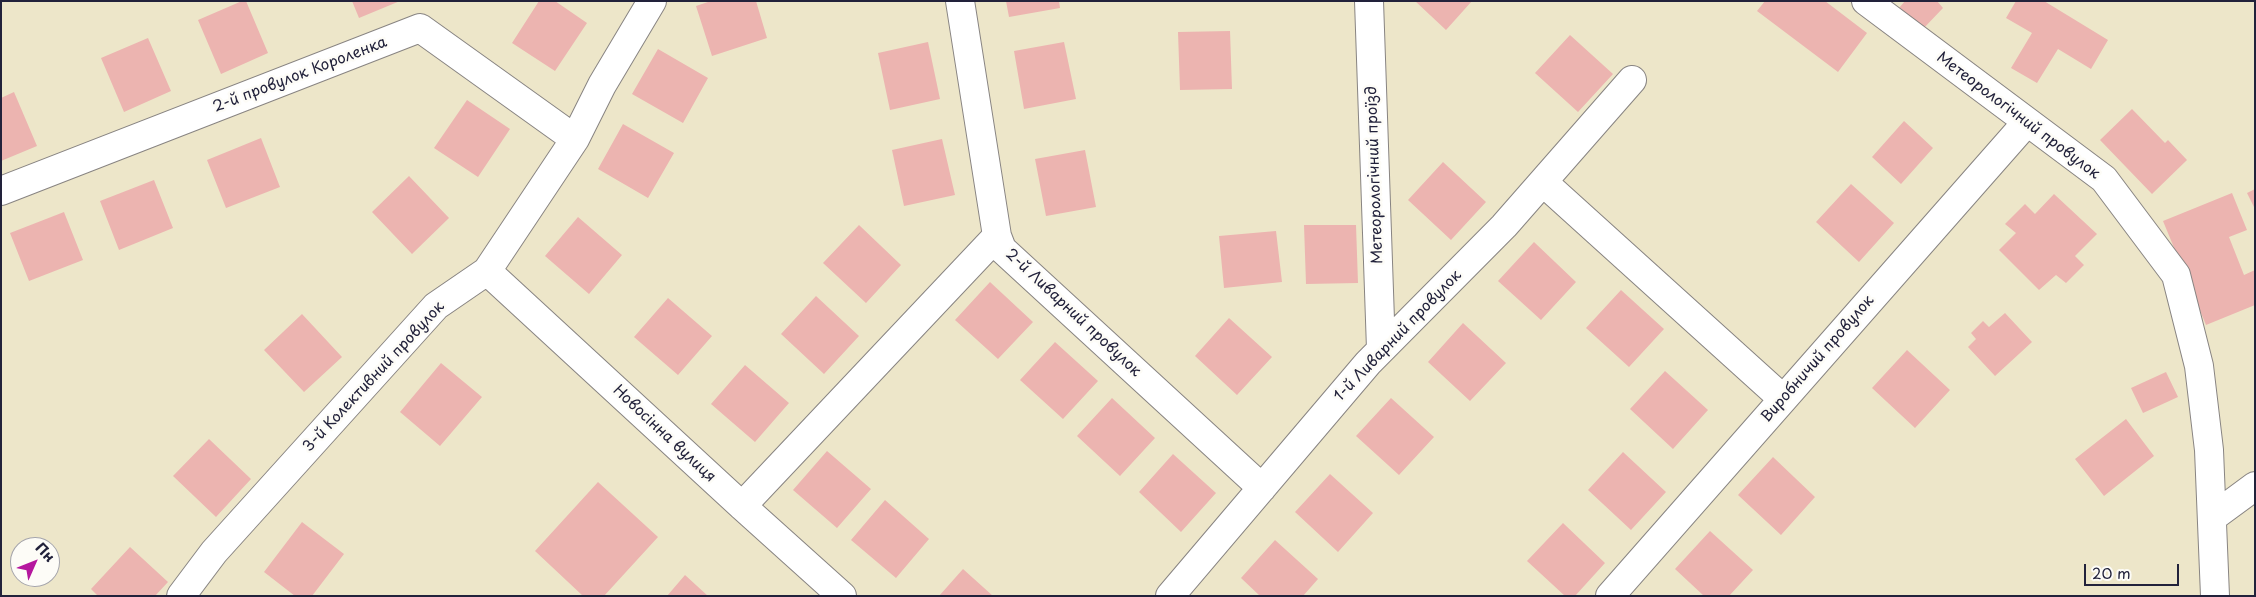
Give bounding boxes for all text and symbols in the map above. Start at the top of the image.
street label: 2-й провулок Короленка [210,33,390,117]
street label: Метеорологічний провулок [1933,49,2103,183]
street label: Метеорологічний проїзд [1363,86,1387,264]
street label: 2-й Ливарний провулок [1001,245,1145,381]
street label: 1-й Ливарний провулок [1331,267,1465,405]
street label: Виробничий провулок [1758,292,1878,426]
street label: 3-й Колективний провулок [300,298,448,456]
street label: Новосінна вулиця [609,382,719,486]
north arrow [10,537,60,587]
text: Пн [31,537,60,567]
scale bar [2086,554,2181,586]
text: 20 m [2092,561,2131,584]

